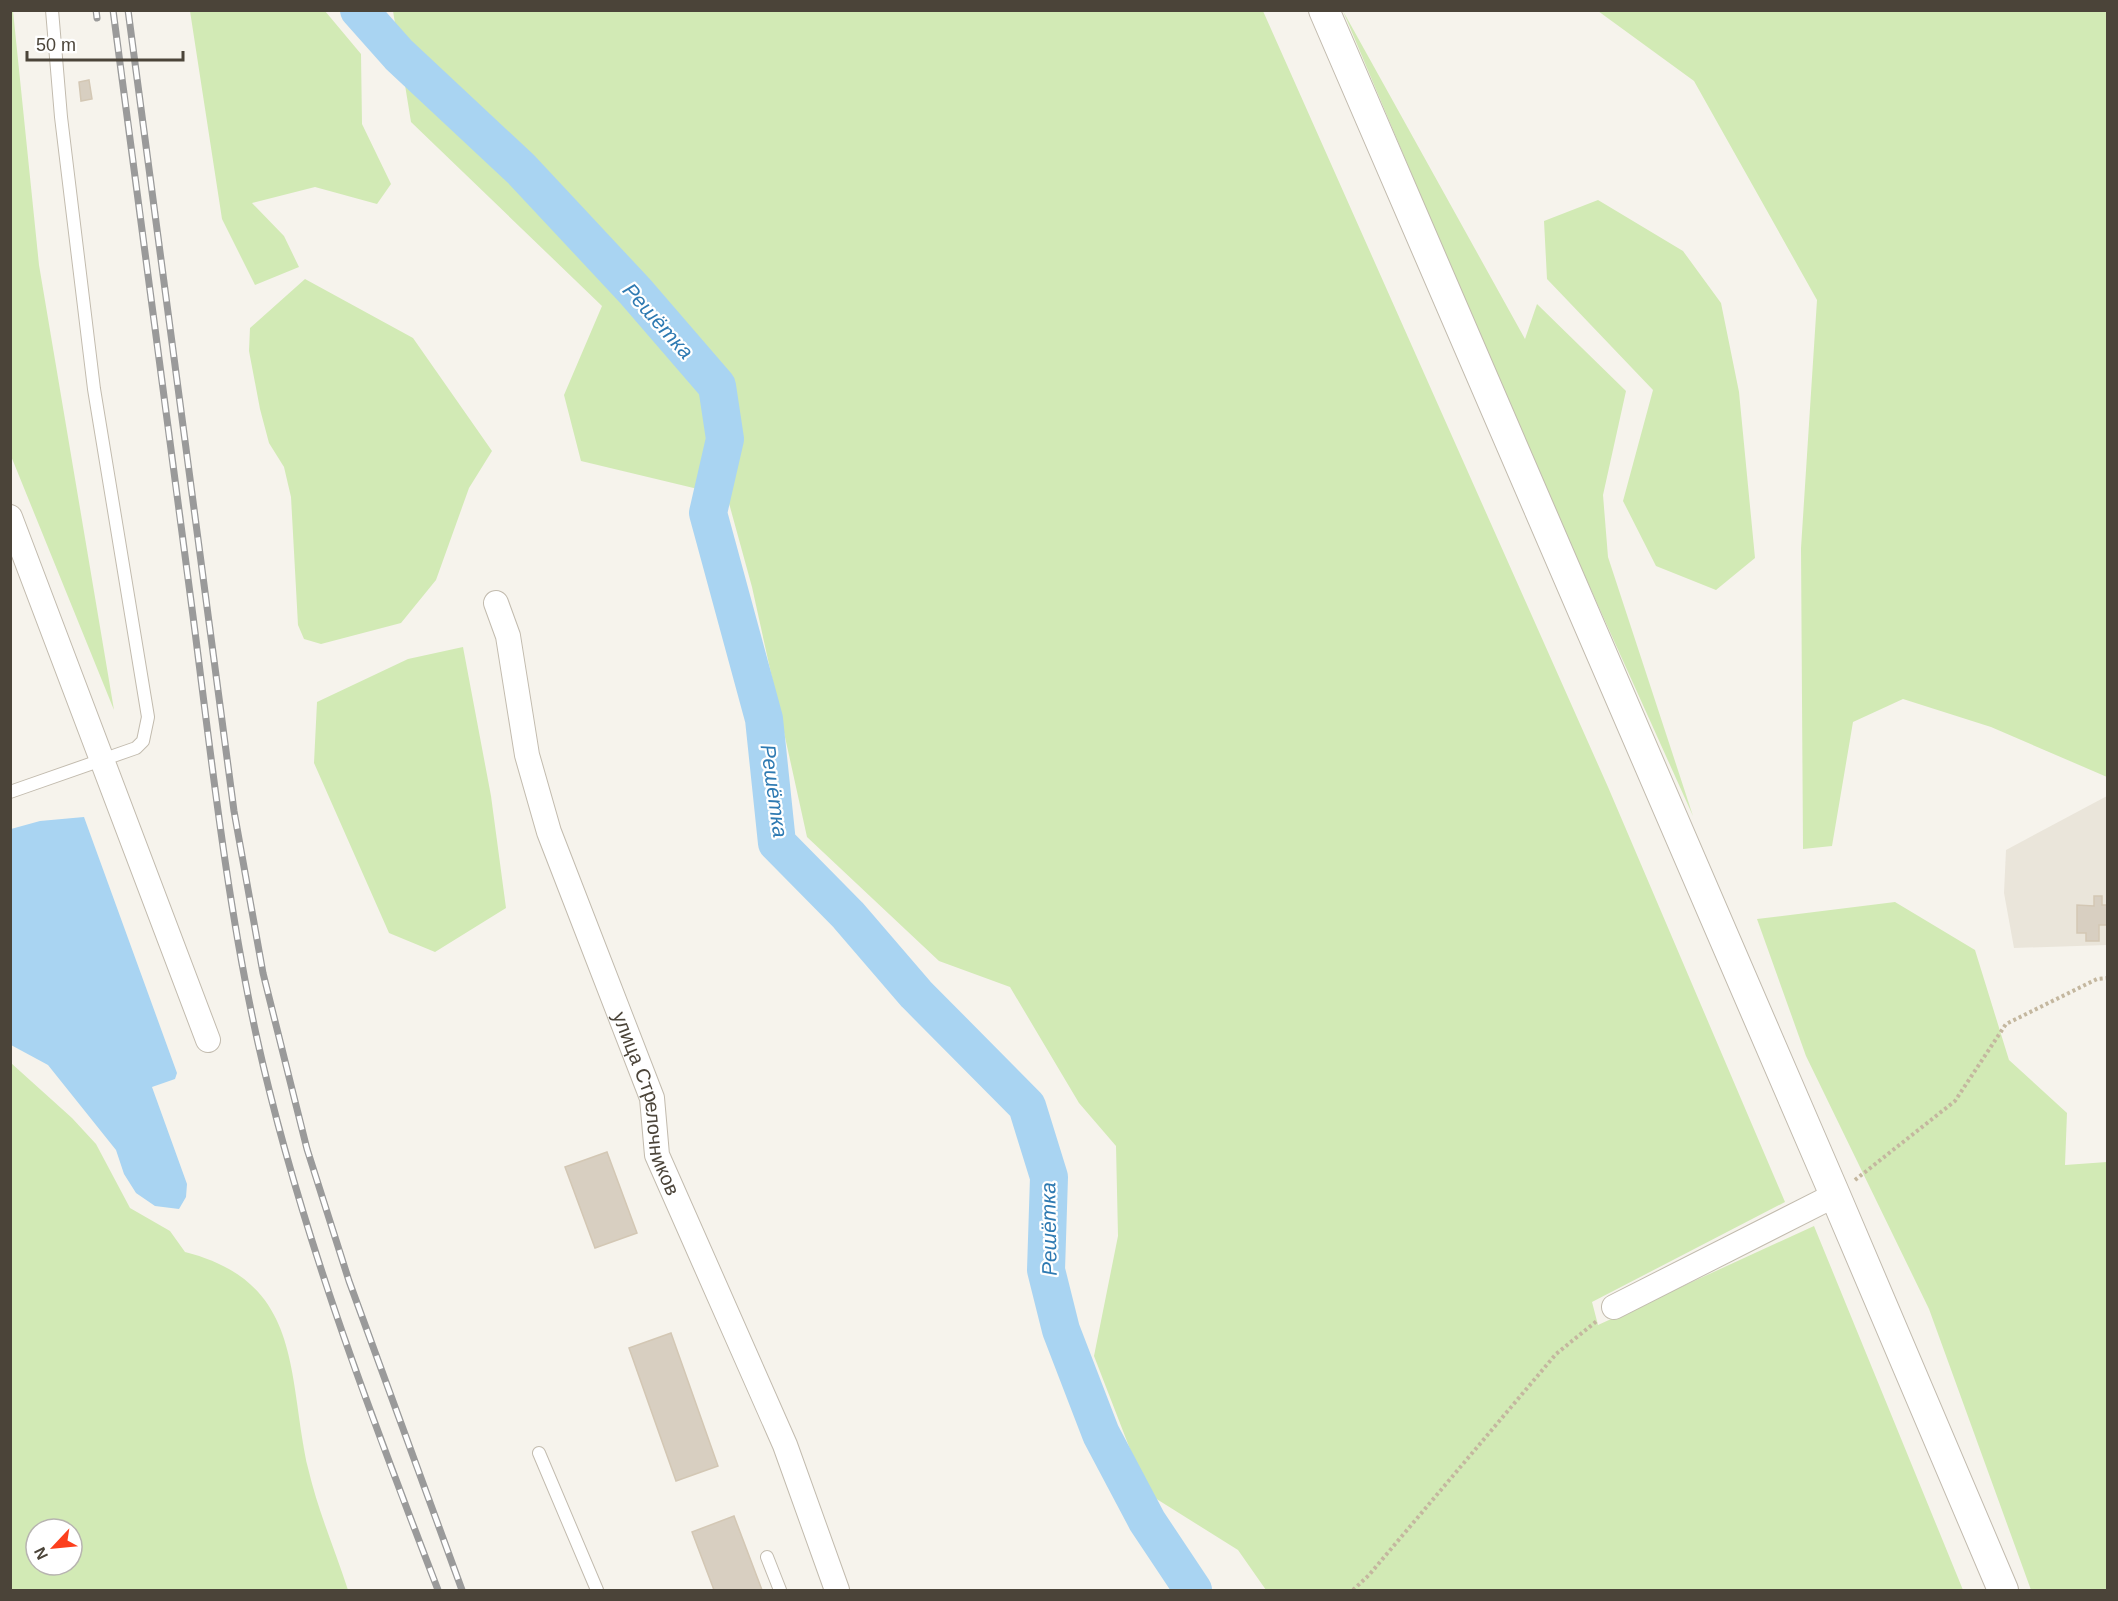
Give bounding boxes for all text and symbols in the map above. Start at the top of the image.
scale bar [27,24,183,62]
text: 50 m [36,35,76,55]
water label: Решётка [618,278,698,363]
water label: Решётка [757,743,792,839]
street label: улица Стрелочников [609,1008,684,1199]
water label: Решётка [1036,1182,1061,1276]
north arrow [24,1517,84,1577]
text: N [31,1544,51,1562]

